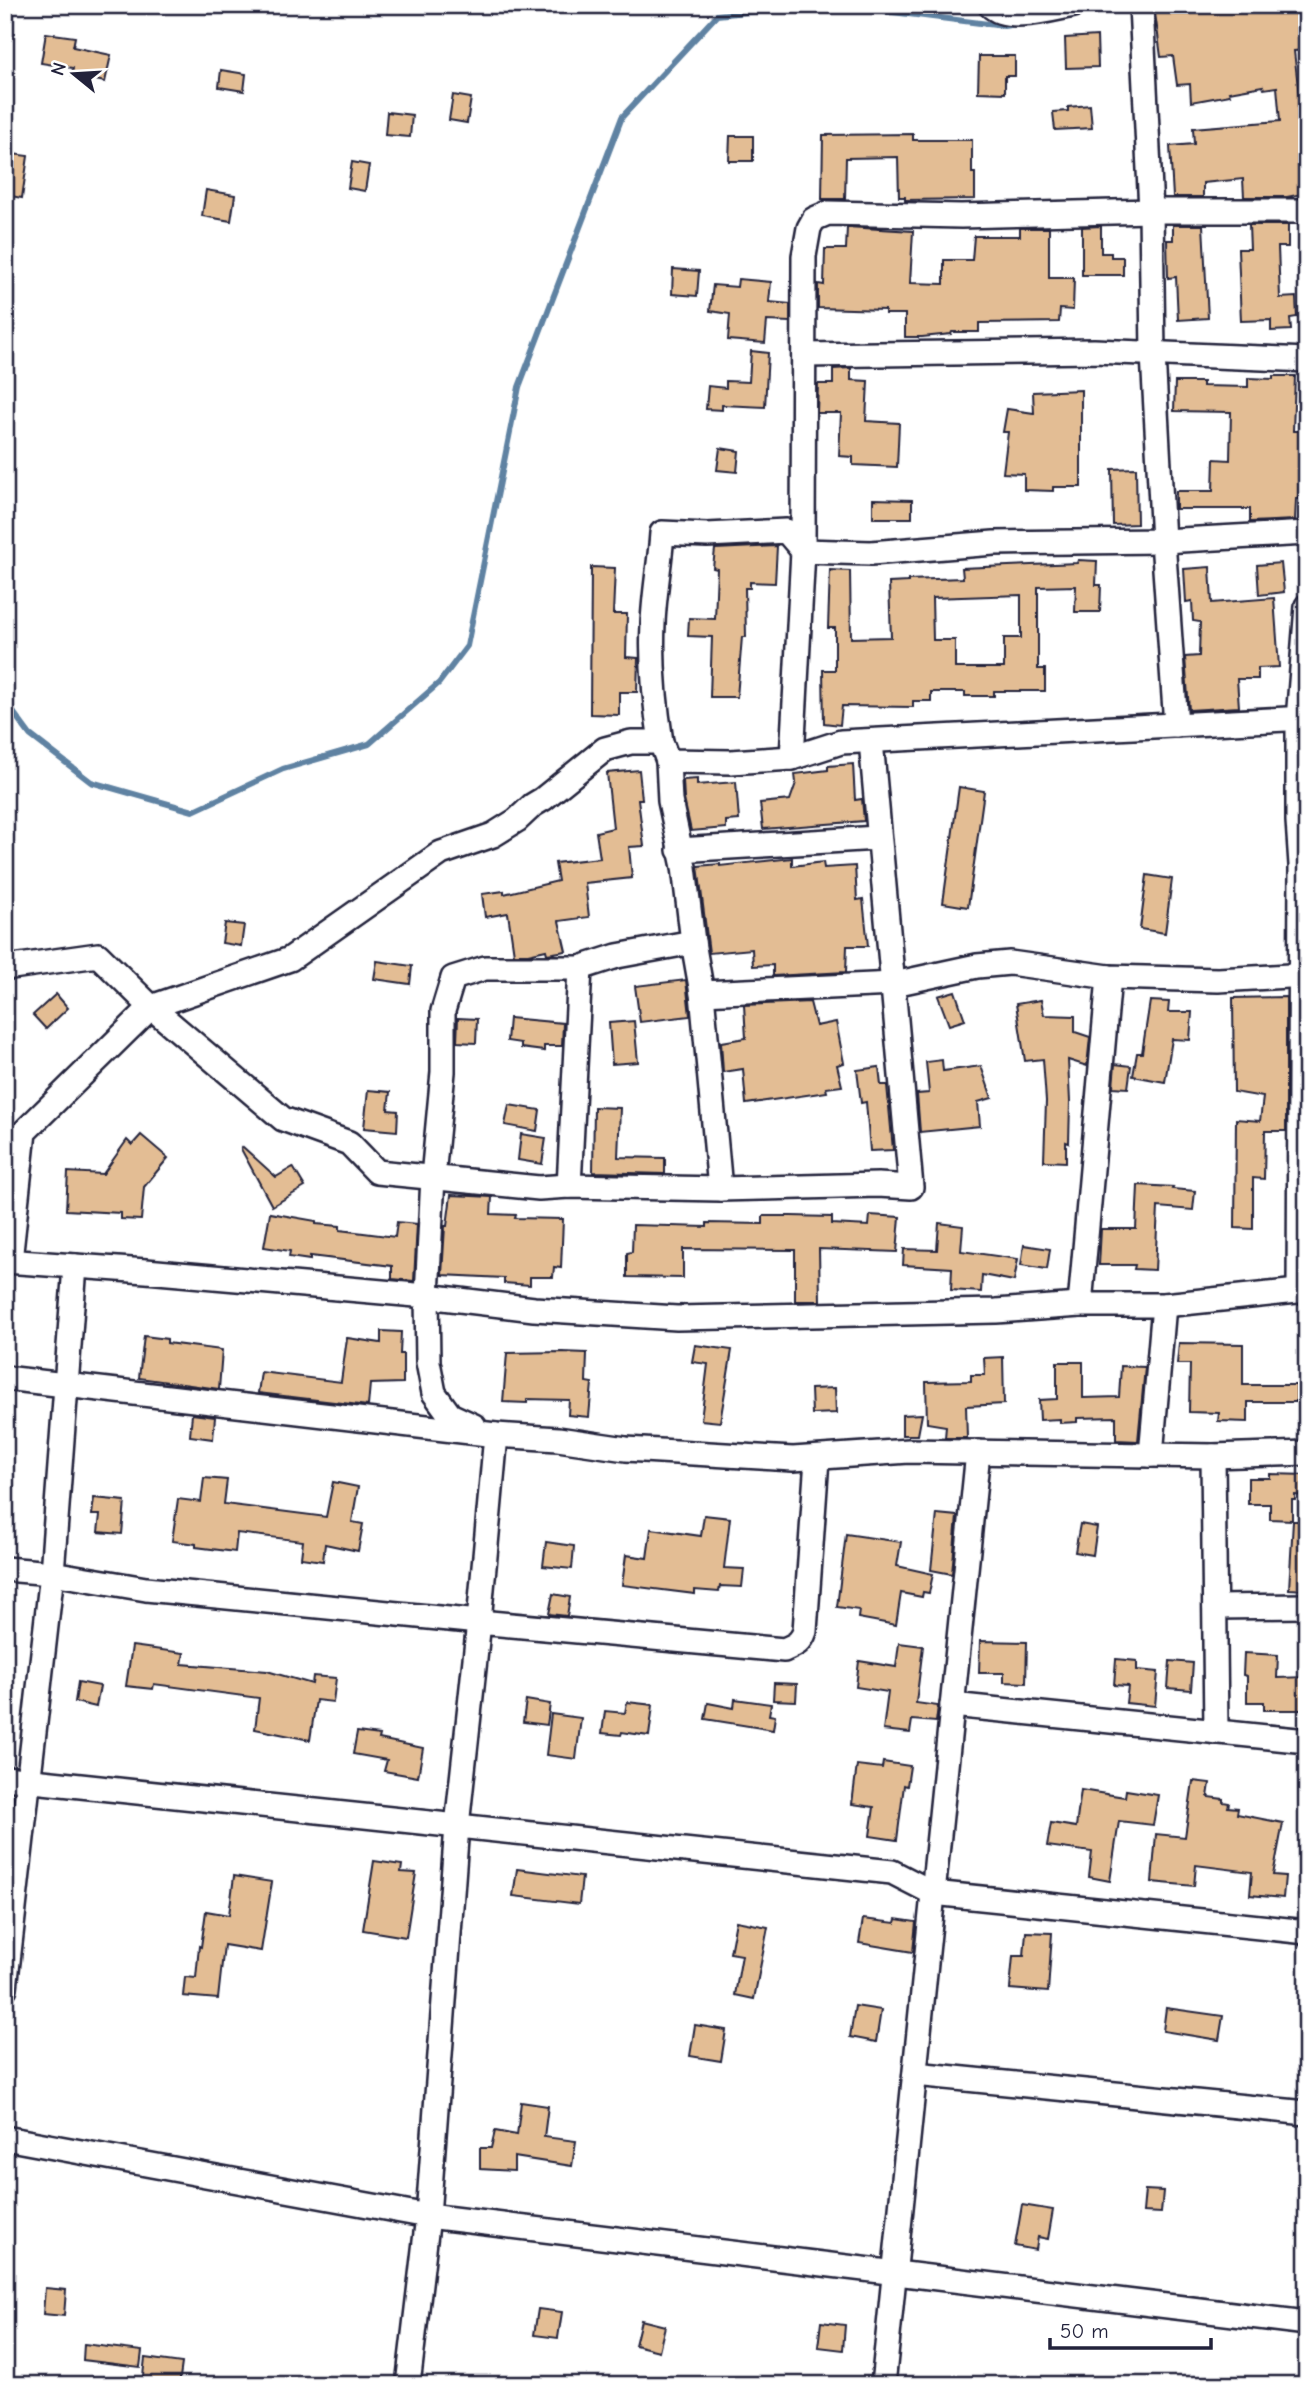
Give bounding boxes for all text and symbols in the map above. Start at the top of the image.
north arrow [38,38,108,108]
text: N [46,60,71,78]
scale bar [1050,2306,1210,2350]
text: 50 m [1060,2319,1109,2343]

